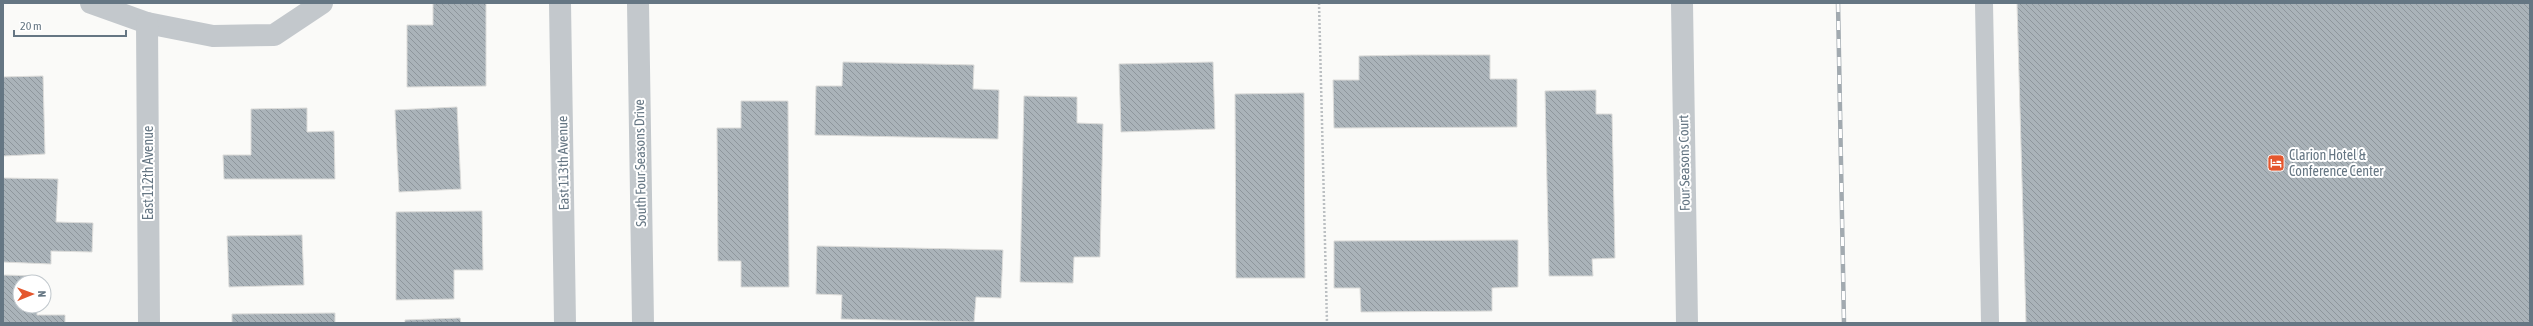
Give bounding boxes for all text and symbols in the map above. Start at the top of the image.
scale bar [14,12,126,38]
text: 20 m [20,19,42,33]
street label: South Four Seasons Drive [631,99,649,227]
street label: Four Seasons Court [1675,115,1693,211]
street label: East 113th Avenue [554,116,572,210]
street label: East 112th Avenue [140,126,156,220]
place label: Clarion Hotel & Conference Center [2289,147,2384,179]
hotel icon: Clarion Hotel & Conference Center [2266,153,2286,173]
north arrow [12,274,52,314]
text: N [36,290,48,297]

